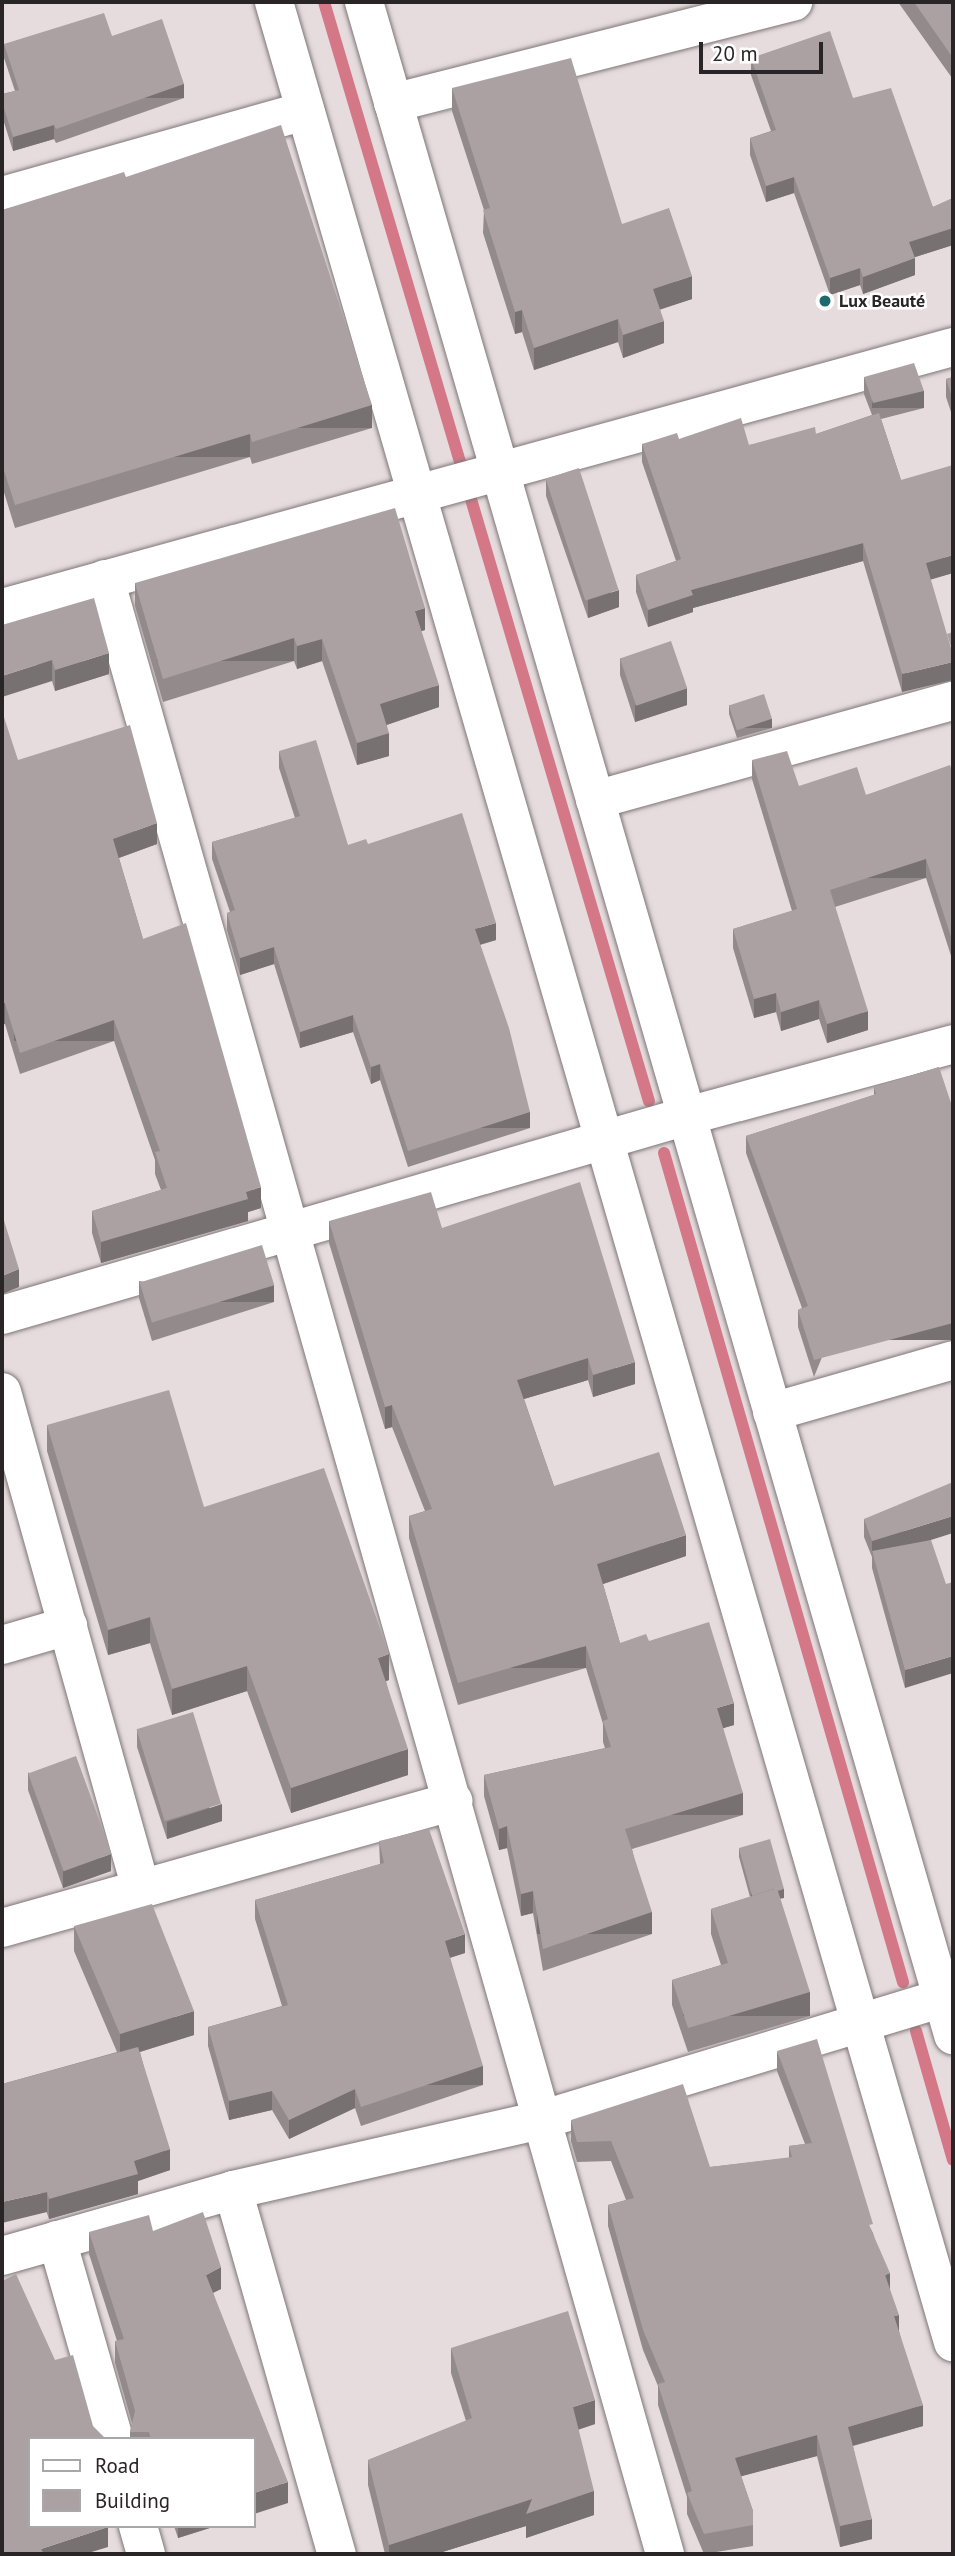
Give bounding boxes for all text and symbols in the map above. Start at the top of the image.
scale bar [703,28,827,72]
text: 20 m [712,40,758,67]
place label: Lux Beauté [839,290,926,312]
marker: Lux Beauté [817,293,833,309]
legend [28,2437,256,2528]
text: Road [95,2452,139,2479]
text: Building [95,2487,170,2514]

